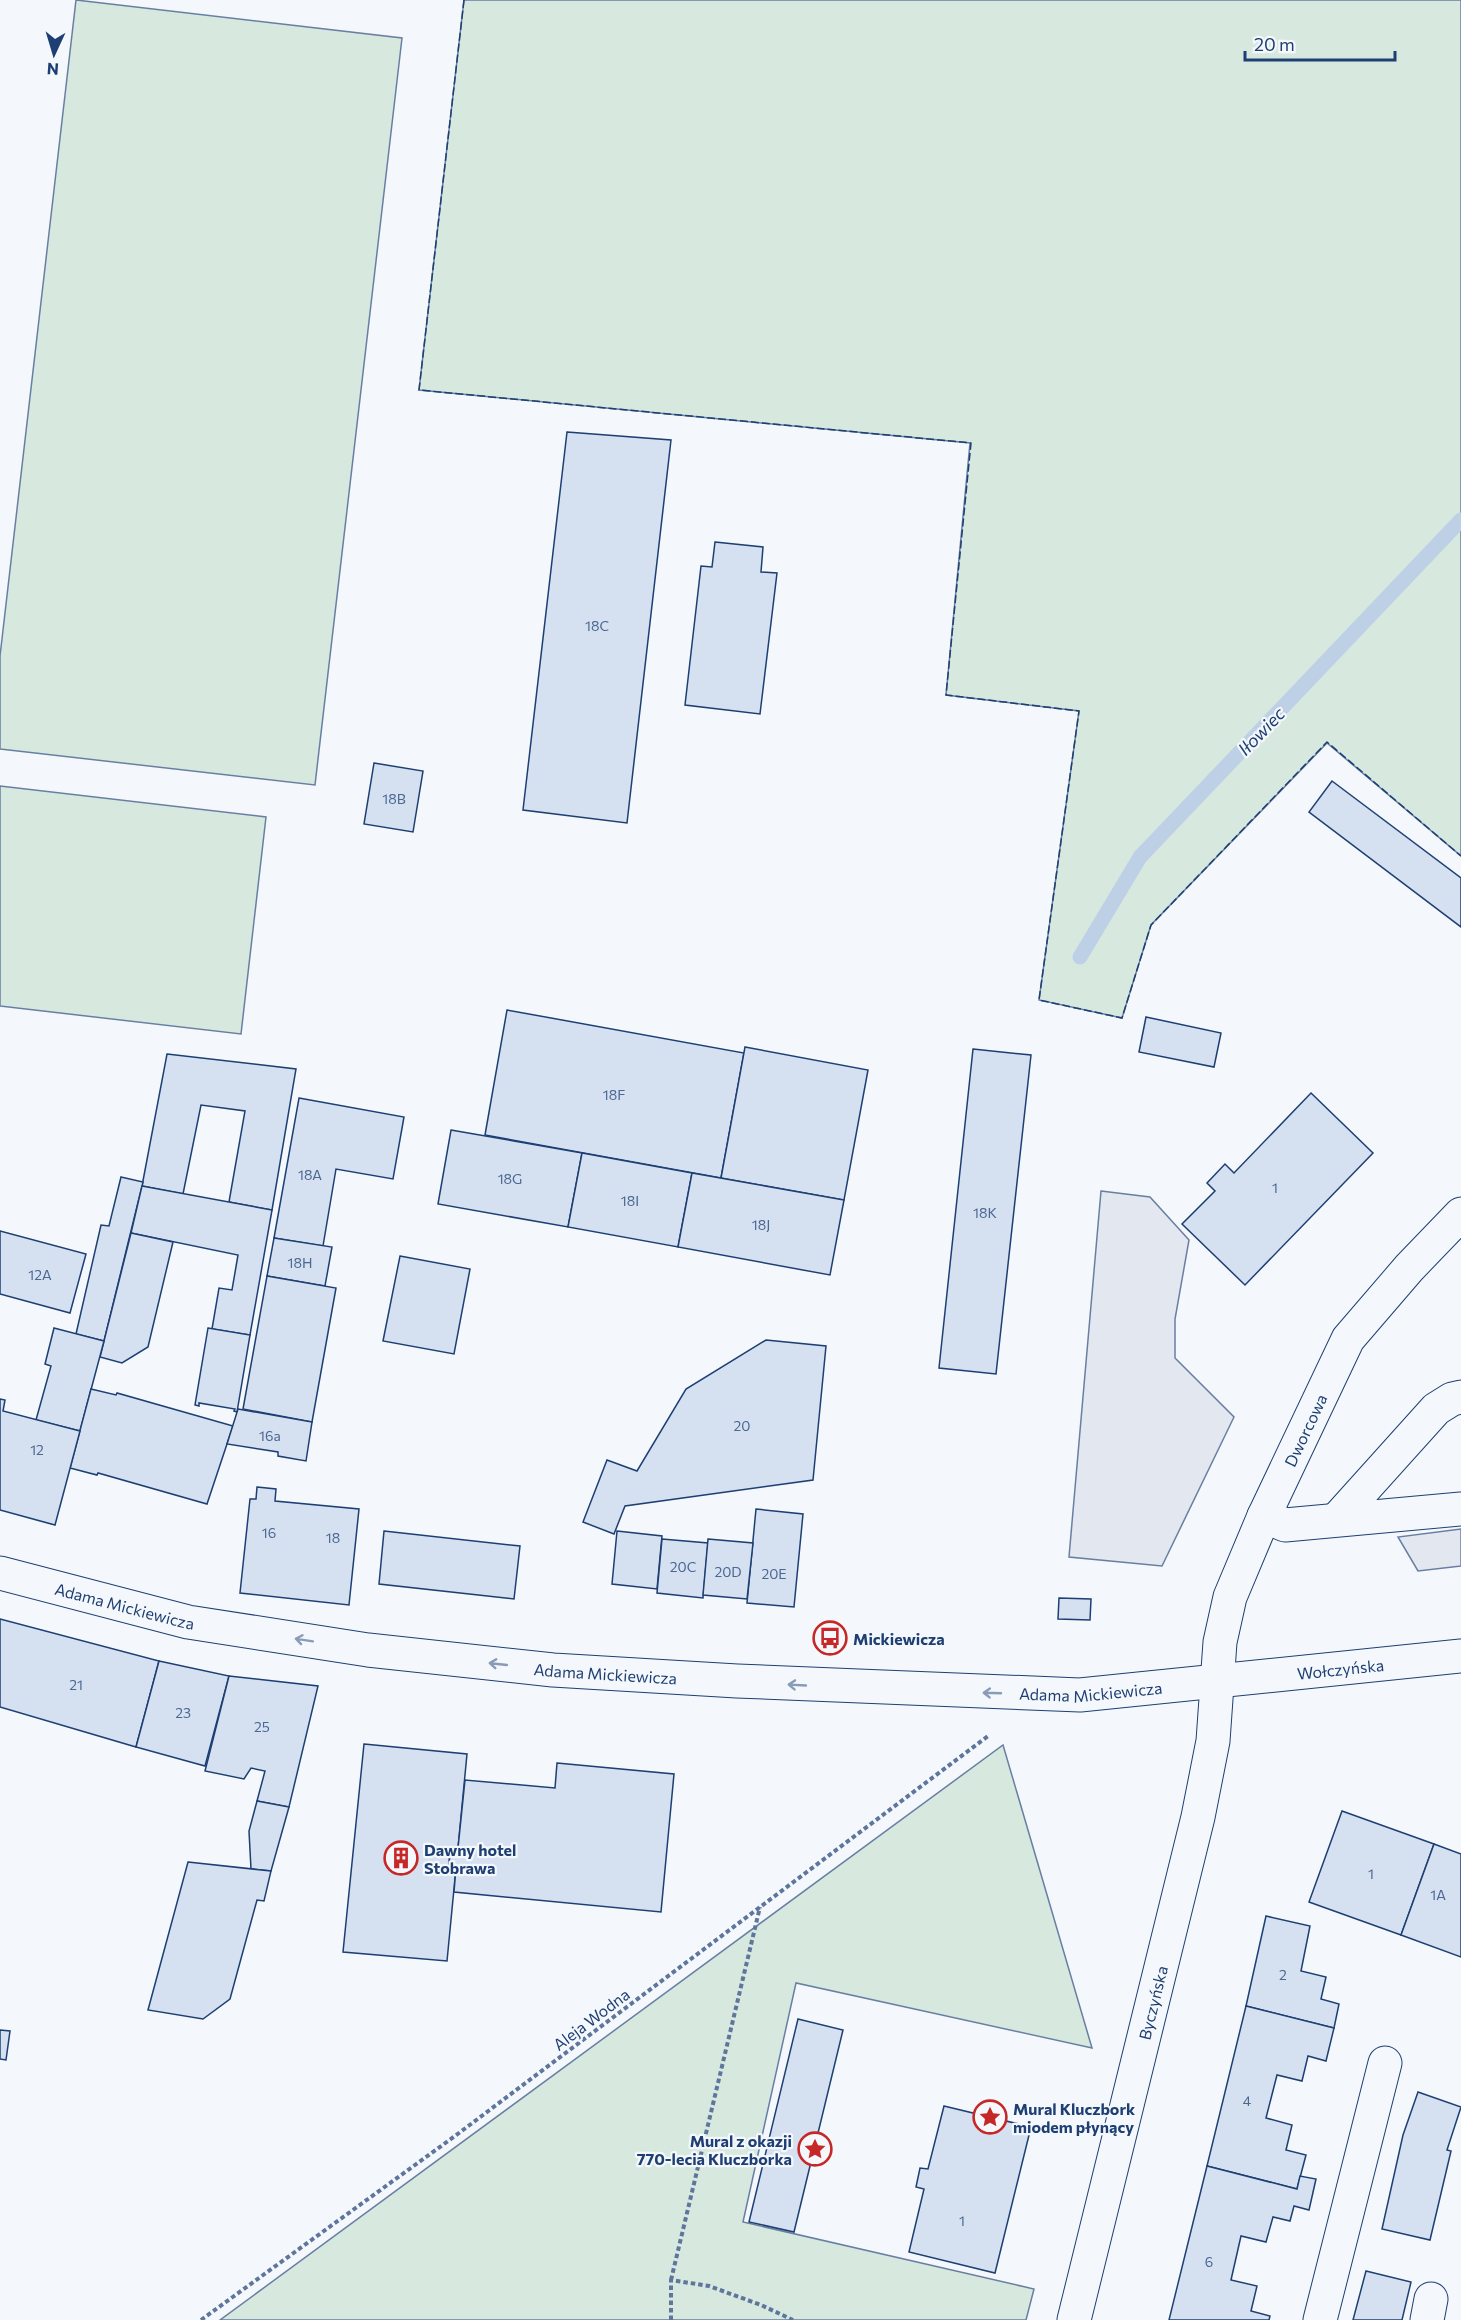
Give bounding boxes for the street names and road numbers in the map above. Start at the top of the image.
street label: Dworcowa [1279,1390,1330,1469]
street label: Adama Mickiewicza [53,1578,196,1632]
street label: Wołczyńska [1296,1654,1385,1682]
street label: Adama Mickiewicza [533,1658,678,1687]
street label: Adama Mickiewicza [1019,1677,1163,1705]
street label: Byczyńska [1134,1963,1171,2042]
street label: Aleja Wodna [549,1984,633,2054]

